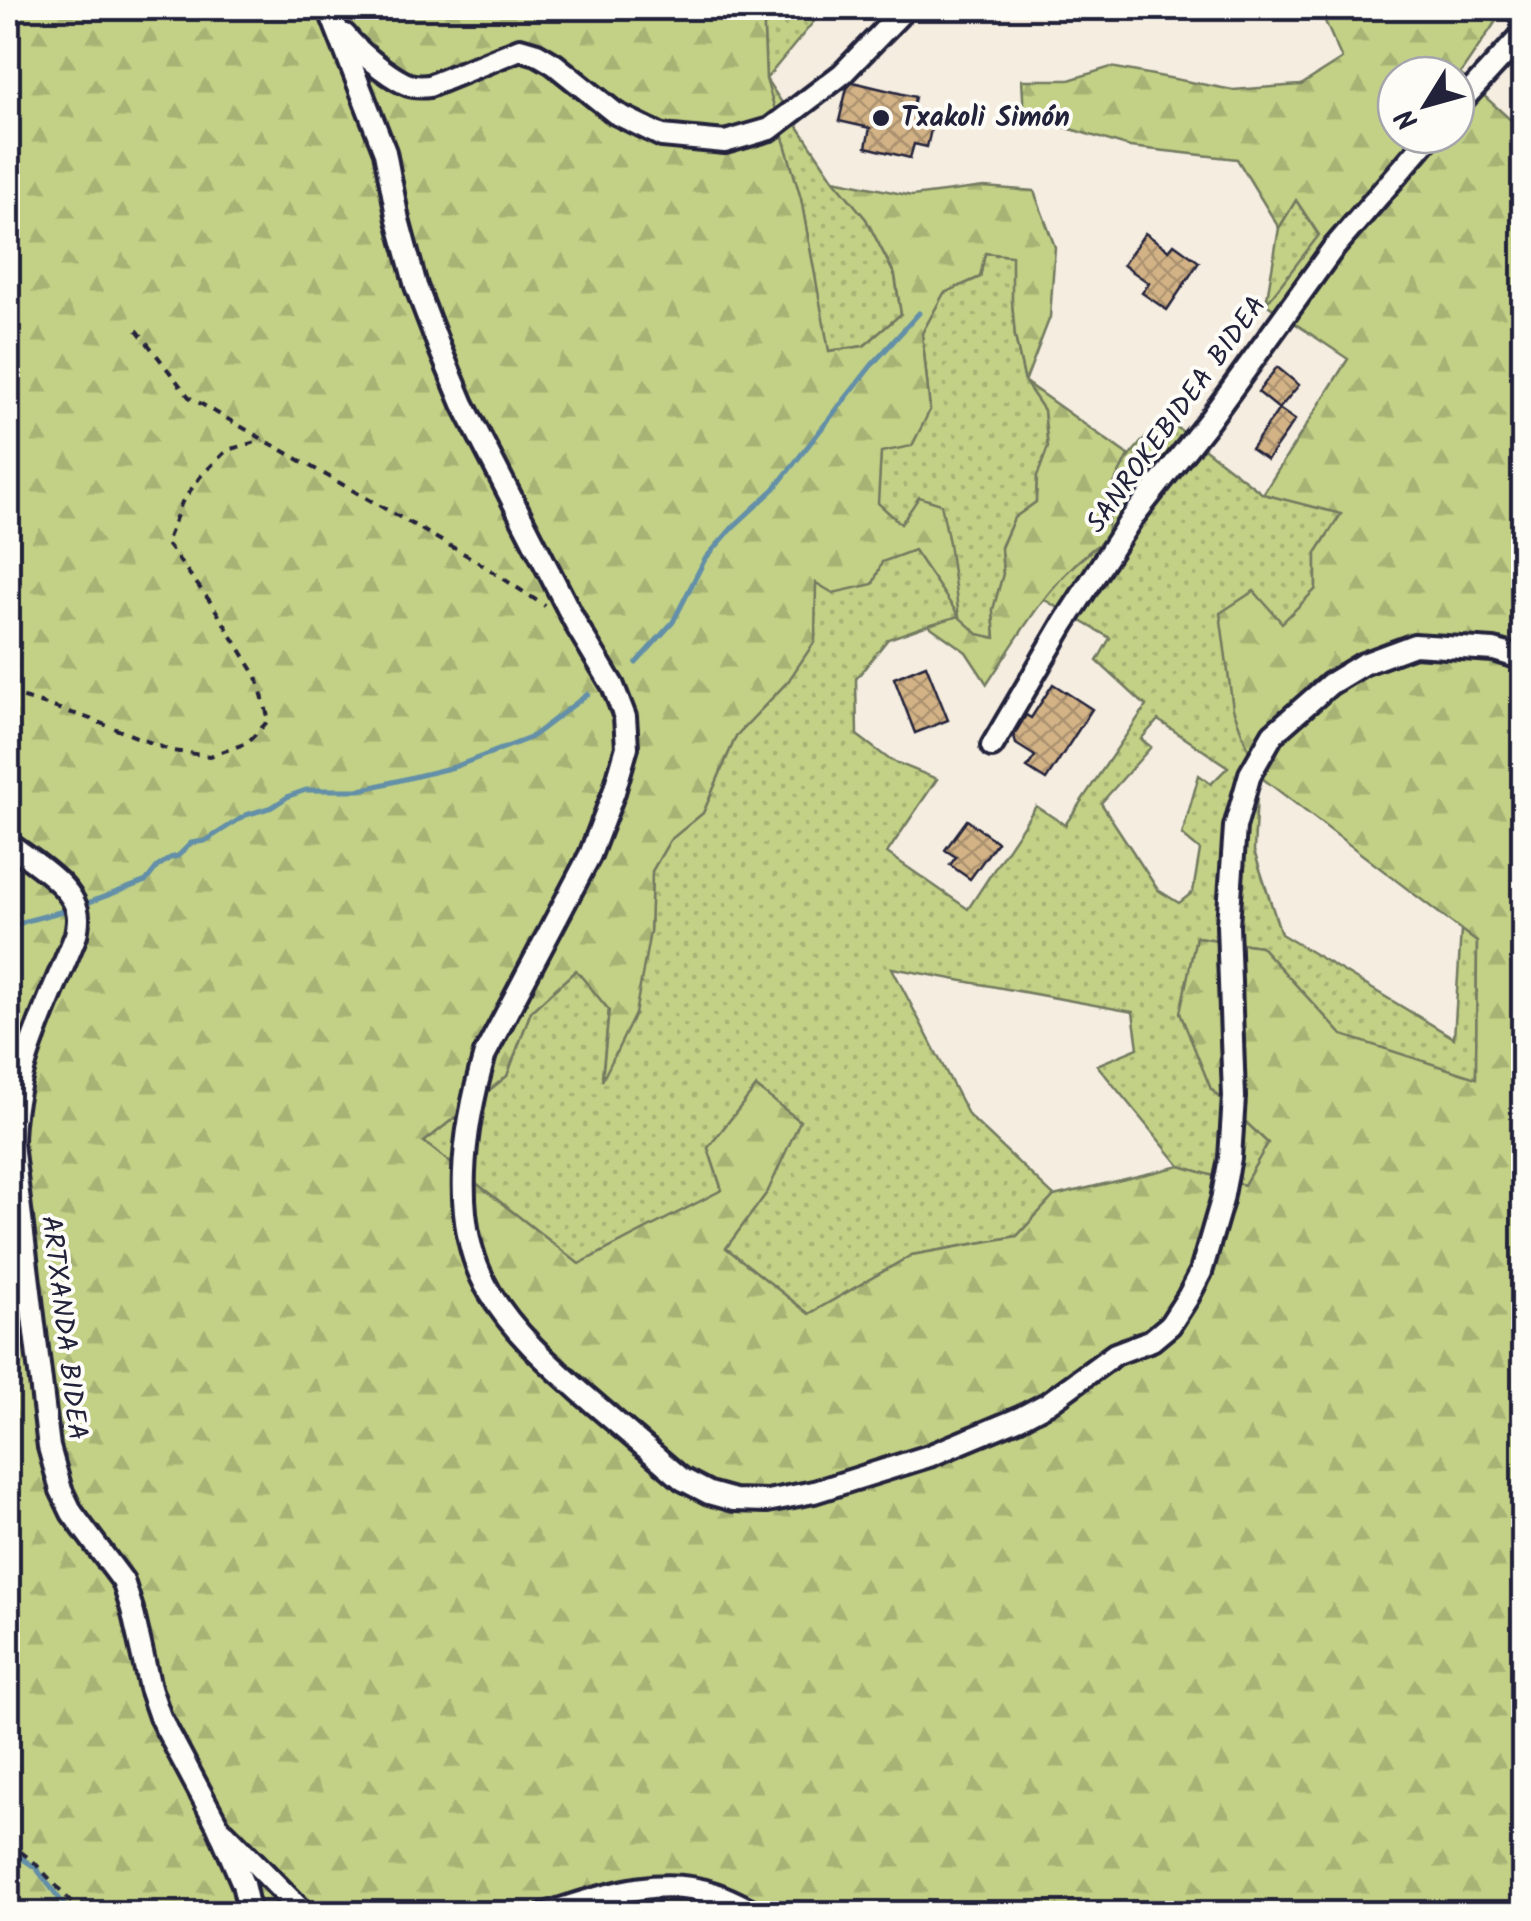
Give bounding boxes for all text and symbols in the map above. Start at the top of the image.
north arrow [1376,55,1476,155]
place label: Txakoli Simón [901,96,1070,141]
text: N [1385,98,1431,139]
marker: Txakoli Simón [870,107,892,129]
street label: SANROKEBIDEA BIDEA [1075,287,1279,543]
street label: ARTXANDA BIDEA [27,1213,99,1443]

